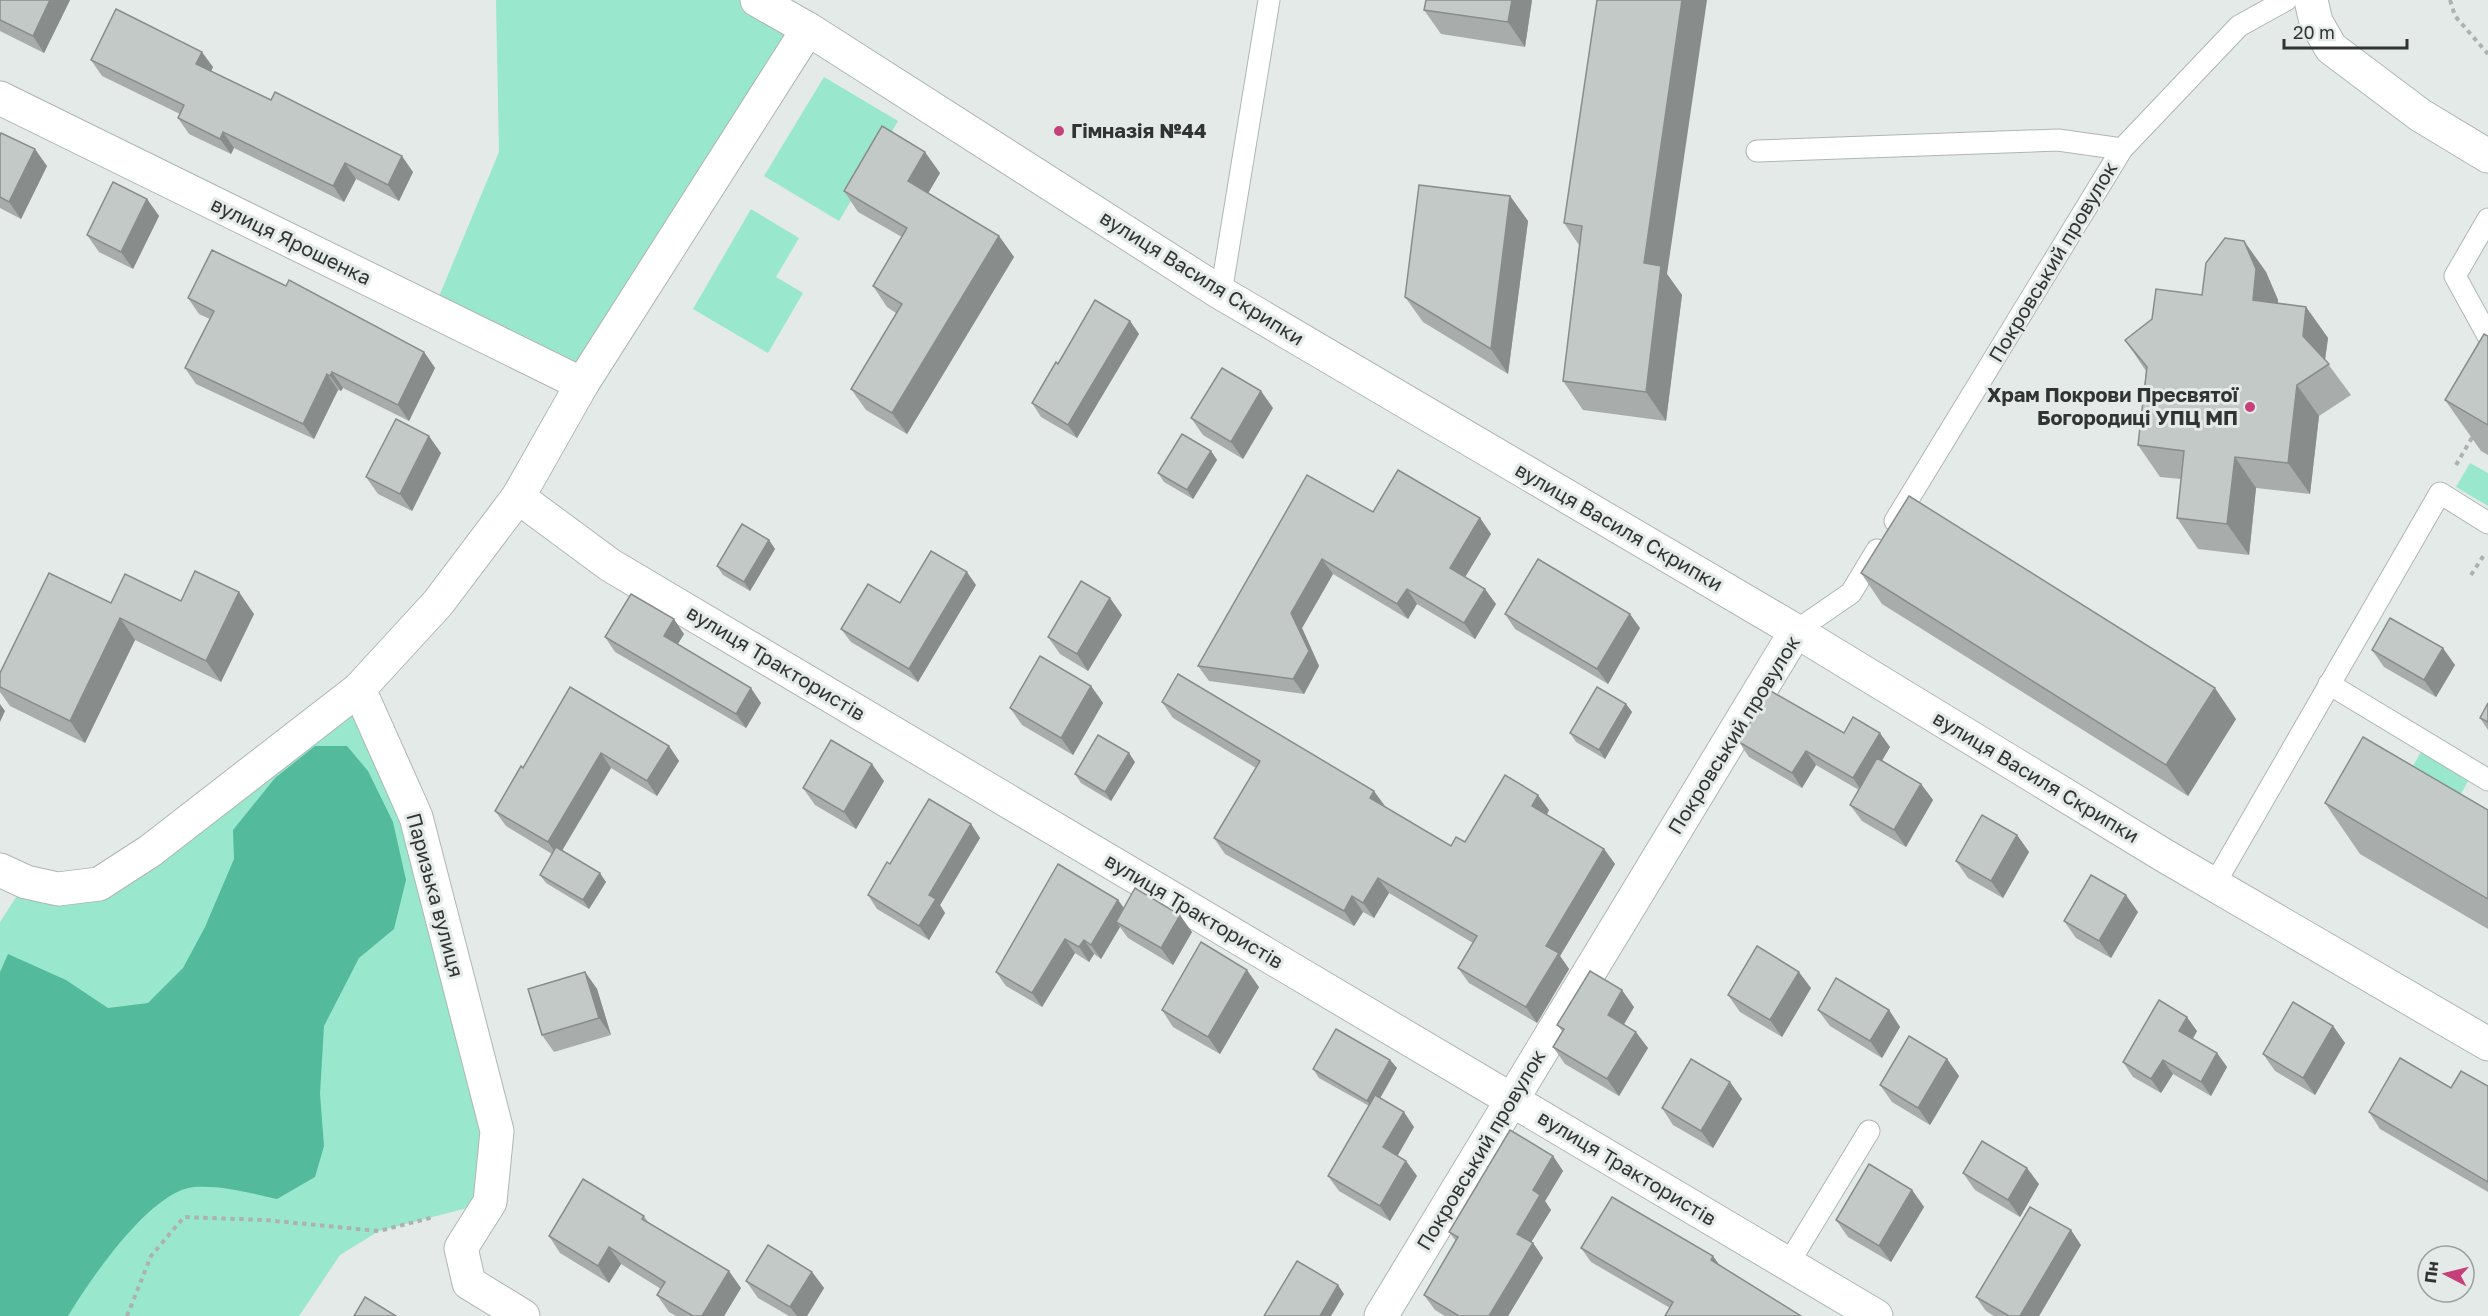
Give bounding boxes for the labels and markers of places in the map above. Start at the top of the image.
place label: Гімназія №44 [1071,118,1206,142]
marker: Гімназія №44 [1052,124,1066,138]
place label: Храм Покрови Пресвятої Богородиці УПЦ МП [1987,382,2240,429]
marker: Храм Покрови Пресвятої Богородиці УПЦ МП [2243,400,2257,414]

